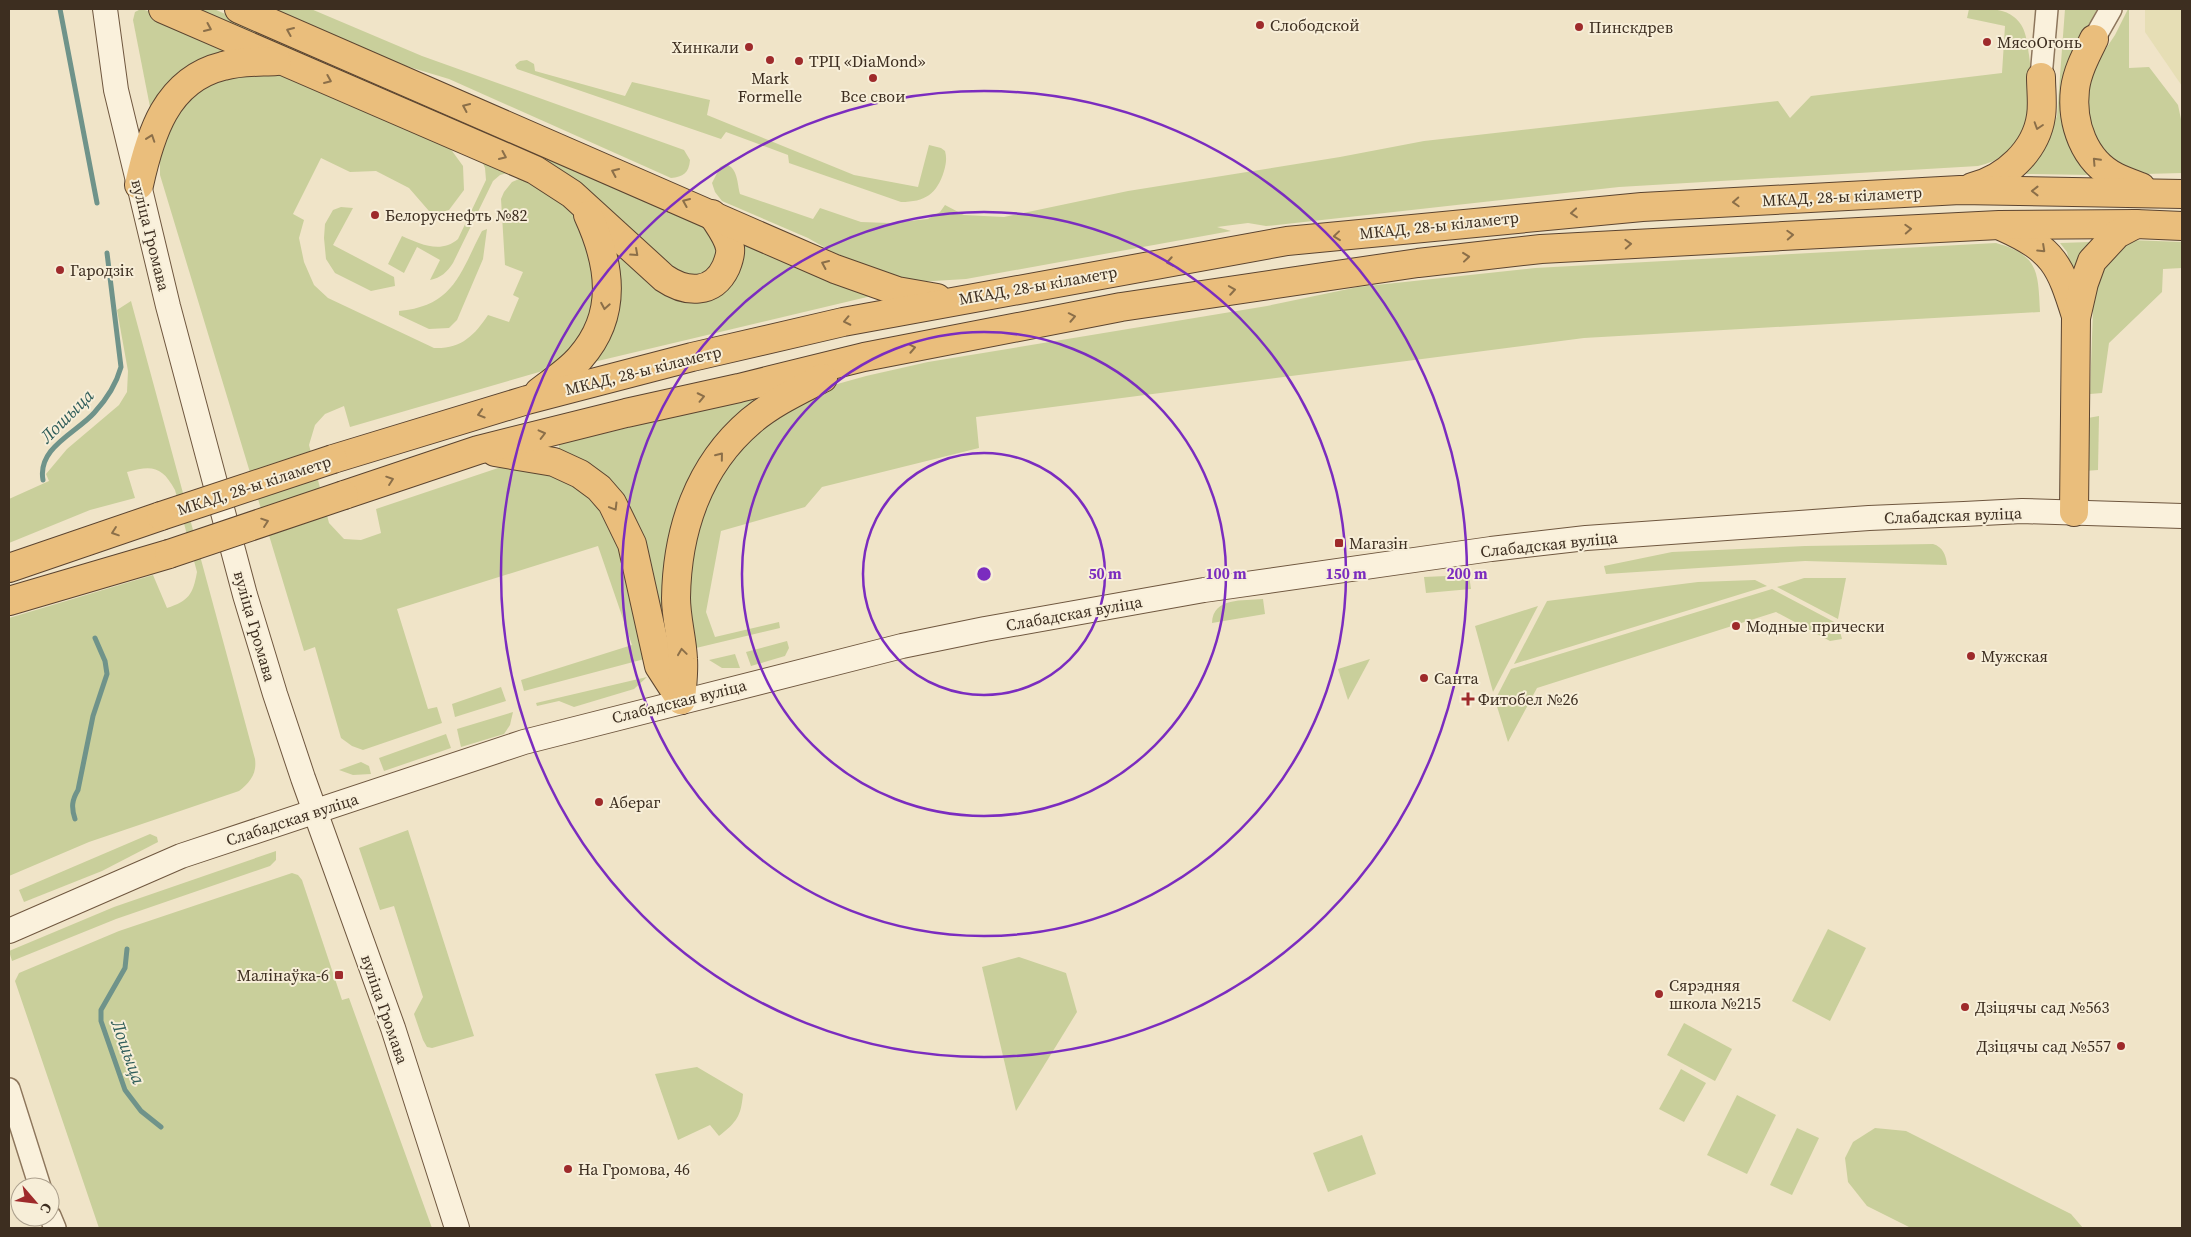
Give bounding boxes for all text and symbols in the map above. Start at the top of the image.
place label: Слободской [1270,14,1360,36]
place label: Пинскдрев [1589,16,1673,38]
marker: Слободской [1254,19,1266,31]
marker: Пинскдрев [1573,21,1585,33]
one-way arrow [203,22,212,33]
one-way arrow [286,26,295,37]
place label: МясоОгонь [1997,31,2082,53]
place label: Хинкали [672,36,739,58]
marker: МясоОгонь [1981,36,1993,48]
marker: Хинкали [743,41,755,53]
place label: ТРЦ «DiaMond» [809,50,926,72]
marker: Mark Formelle [764,54,776,66]
marker: ТРЦ «DiaMond» [793,55,805,67]
place label: Mark Formelle [738,67,802,107]
marker: Все свои [867,72,879,84]
one-way arrow [323,74,332,85]
place label: Все свои [841,85,905,107]
one-way arrow [462,102,471,113]
one-way arrow [2034,121,2044,129]
one-way arrow [145,134,155,142]
one-way arrow [498,149,507,160]
one-way arrow [2093,158,2102,167]
one-way arrow [611,167,620,178]
street label: вуліца Громава [127,177,176,294]
street label: МКАД, 28-ы кіламетр [1761,181,1923,211]
one-way arrow [2031,186,2039,196]
one-way arrow [1732,196,1740,207]
one-way arrow [682,198,691,209]
place label: Белоруснефть №82 [385,204,528,226]
street label: МКАД, 28-ы кіламетр [1358,206,1520,244]
one-way arrow [1570,207,1578,218]
marker: Белоруснефть №82 [369,209,381,221]
one-way arrow [1904,224,1912,235]
one-way arrow [1333,230,1341,241]
one-way arrow [1787,230,1795,241]
one-way arrow [1624,239,1632,249]
one-way arrow [2036,243,2045,252]
one-way arrow [630,247,639,256]
one-way arrow [1463,252,1471,263]
one-way arrow [1165,256,1174,266]
place label: Гародзік [70,259,134,281]
one-way arrow [821,260,830,271]
street label: МКАД, 28-ы кіламетр [957,260,1119,310]
marker: Гародзік [54,264,66,276]
one-way arrow [1228,285,1236,296]
one-way arrow [600,301,610,310]
one-way arrow [1067,312,1076,322]
one-way arrow [843,316,852,326]
street label: МКАД, 28-ы кіламетр [563,340,723,400]
one-way arrow [908,343,916,354]
water label: Лошыца [33,383,100,449]
one-way arrow [696,392,705,402]
one-way arrow [477,409,485,419]
one-way arrow [538,429,547,440]
street label: МКАД, 28-ы кіламетр [174,450,334,520]
one-way arrow [714,453,722,462]
one-way arrow [385,476,394,486]
one-way arrow [608,502,618,511]
street label: Слабадская вуліца [1884,502,2023,528]
one-way arrow [260,518,269,528]
one-way arrow [111,526,119,536]
street label: Слабадская вуліца [1479,526,1620,562]
place label: Магазін [1349,532,1408,554]
marker: Магазін [1333,537,1345,549]
text: 50 m [1088,563,1122,584]
text: 100 m [1205,563,1247,584]
text: 150 m [1325,563,1367,584]
text: 200 m [1446,563,1488,584]
centre of rings [975,565,993,583]
street label: вуліца Громава [229,568,282,685]
street label: Слабадская вуліца [1004,590,1145,636]
place label: Модные прически [1746,615,1885,637]
marker: Модные прически [1730,620,1742,632]
place label: Мужская [1981,645,2048,667]
one-way arrow [677,647,688,655]
marker: Мужская [1965,650,1977,662]
place label: Санта [1434,667,1480,689]
marker: Санта [1418,672,1430,684]
street label: Слабадская вуліца [609,673,749,728]
place label: Фитобел №26 [1478,688,1579,710]
marker: Фитобел №26 [1462,693,1474,705]
street label: Слабадская вуліца [223,787,362,851]
place label: Абераг [609,791,661,813]
marker: Абераг [593,796,605,808]
street label: вуліца Громава [356,951,414,1067]
place label: Малінаўка-6 [237,964,329,986]
marker: Малінаўка-6 [333,969,345,981]
place label: Сярэдняя школа №215 [1669,974,1761,1014]
marker: Сярэдняя школа №215 [1653,988,1665,1000]
place label: Дзіцячы сад №563 [1975,996,2110,1018]
marker: Дзіцячы сад №563 [1959,1001,1971,1013]
water label: Лошыца [105,1015,152,1088]
place label: Дзіцячы сад №557 [1977,1035,2111,1057]
marker: Дзіцячы сад №557 [2115,1040,2127,1052]
place label: На Громова, 46 [578,1158,690,1180]
marker: На Громова, 46 [562,1163,574,1175]
north arrow [10,1177,60,1227]
text: С [35,1200,57,1217]

